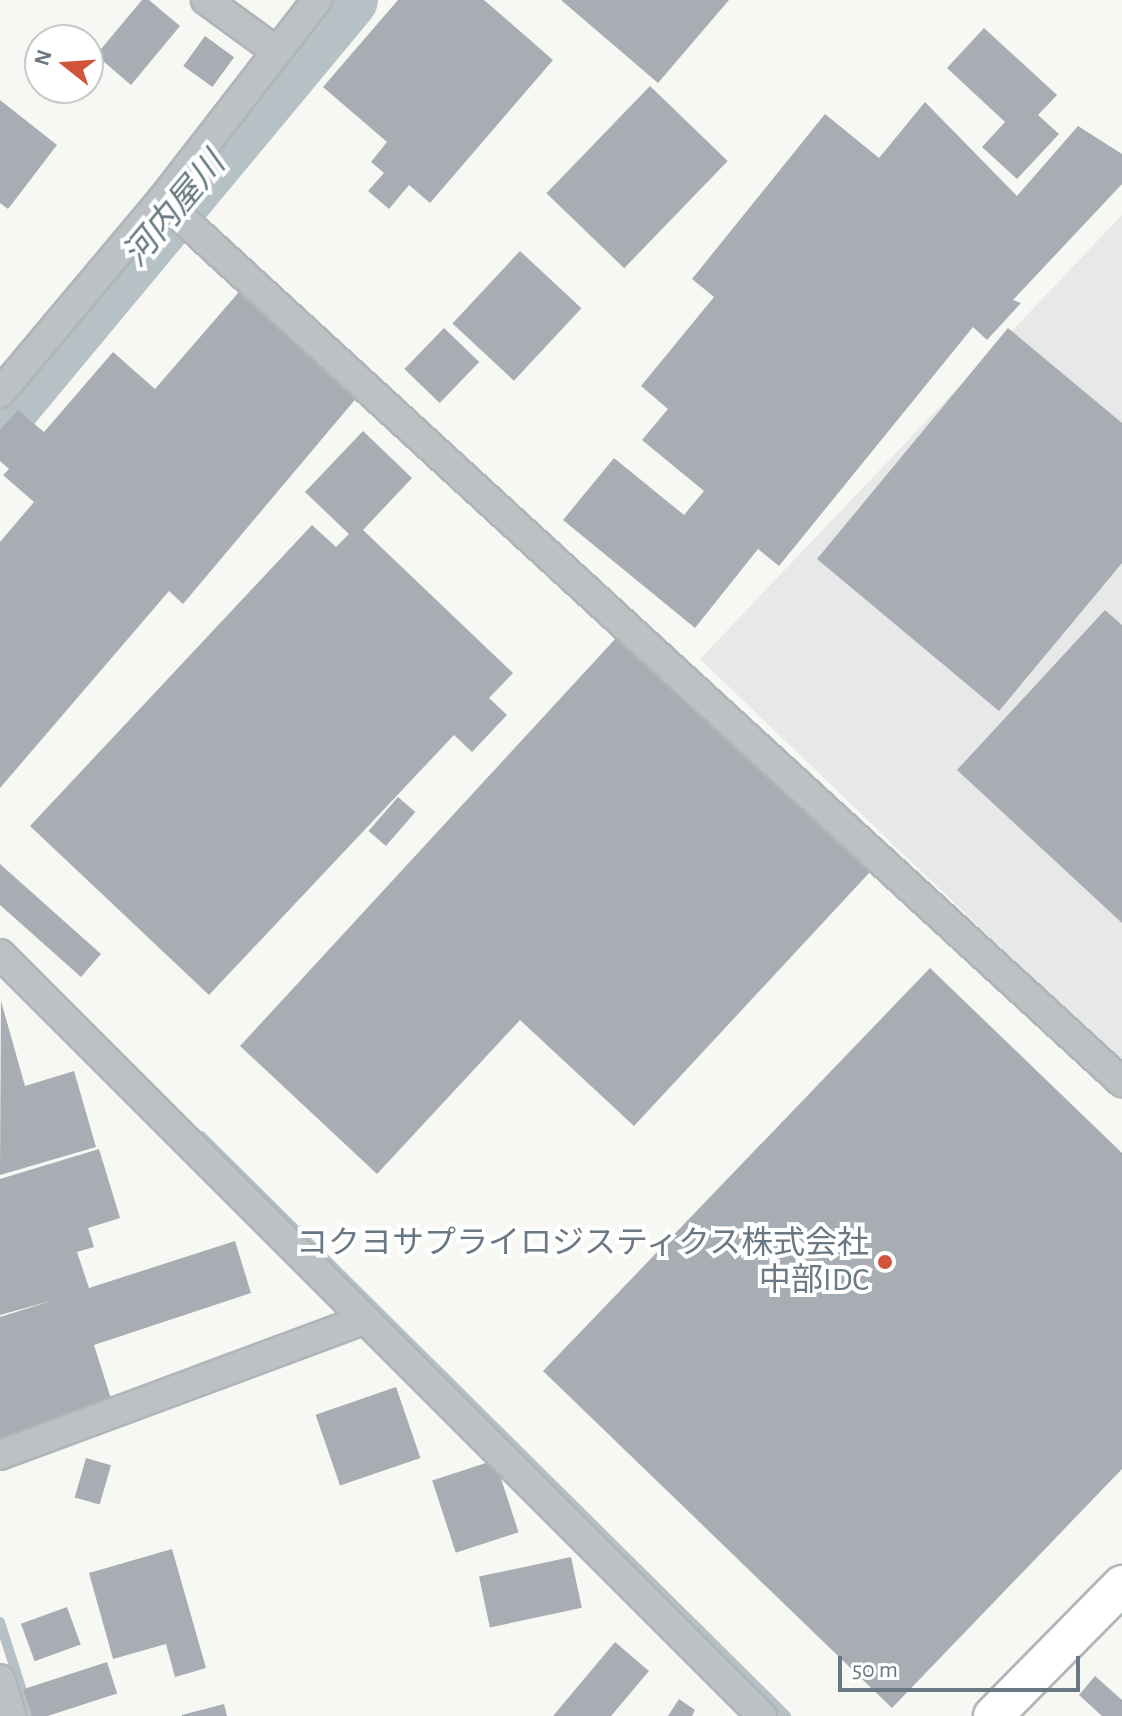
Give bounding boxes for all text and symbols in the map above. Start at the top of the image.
north arrow [24,24,104,104]
text: N [30,47,56,68]
water label: 河内屋川 [116,145,234,275]
place label: コクヨサプライロジスティクス株式会社 中部IDC [293,1225,869,1300]
marker: コクヨサプライロジスティクス株式会社 中部IDC [876,1253,894,1271]
scale bar [842,1640,1084,1690]
text: 50 m [852,1658,898,1682]

